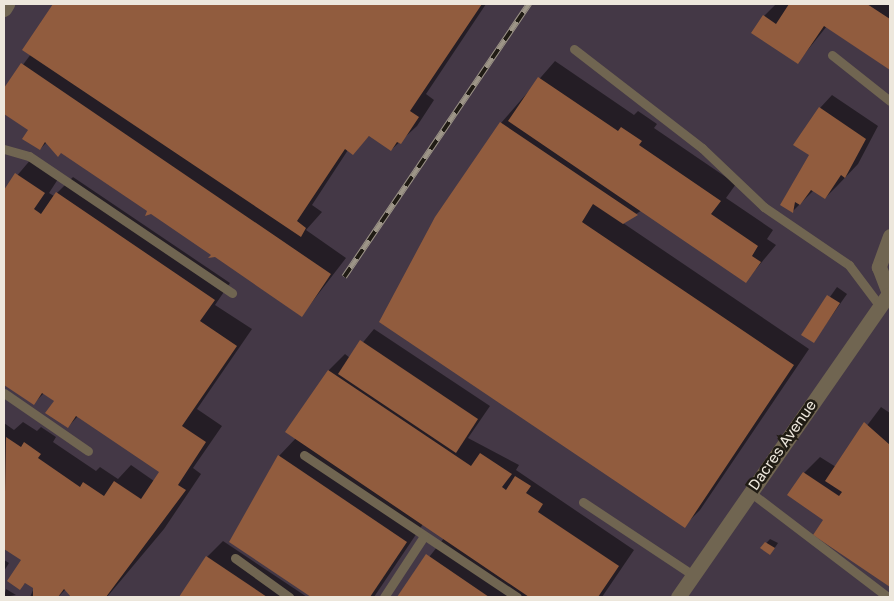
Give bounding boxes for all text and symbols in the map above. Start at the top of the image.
street label: Dacres Avenue [744,396,820,494]

